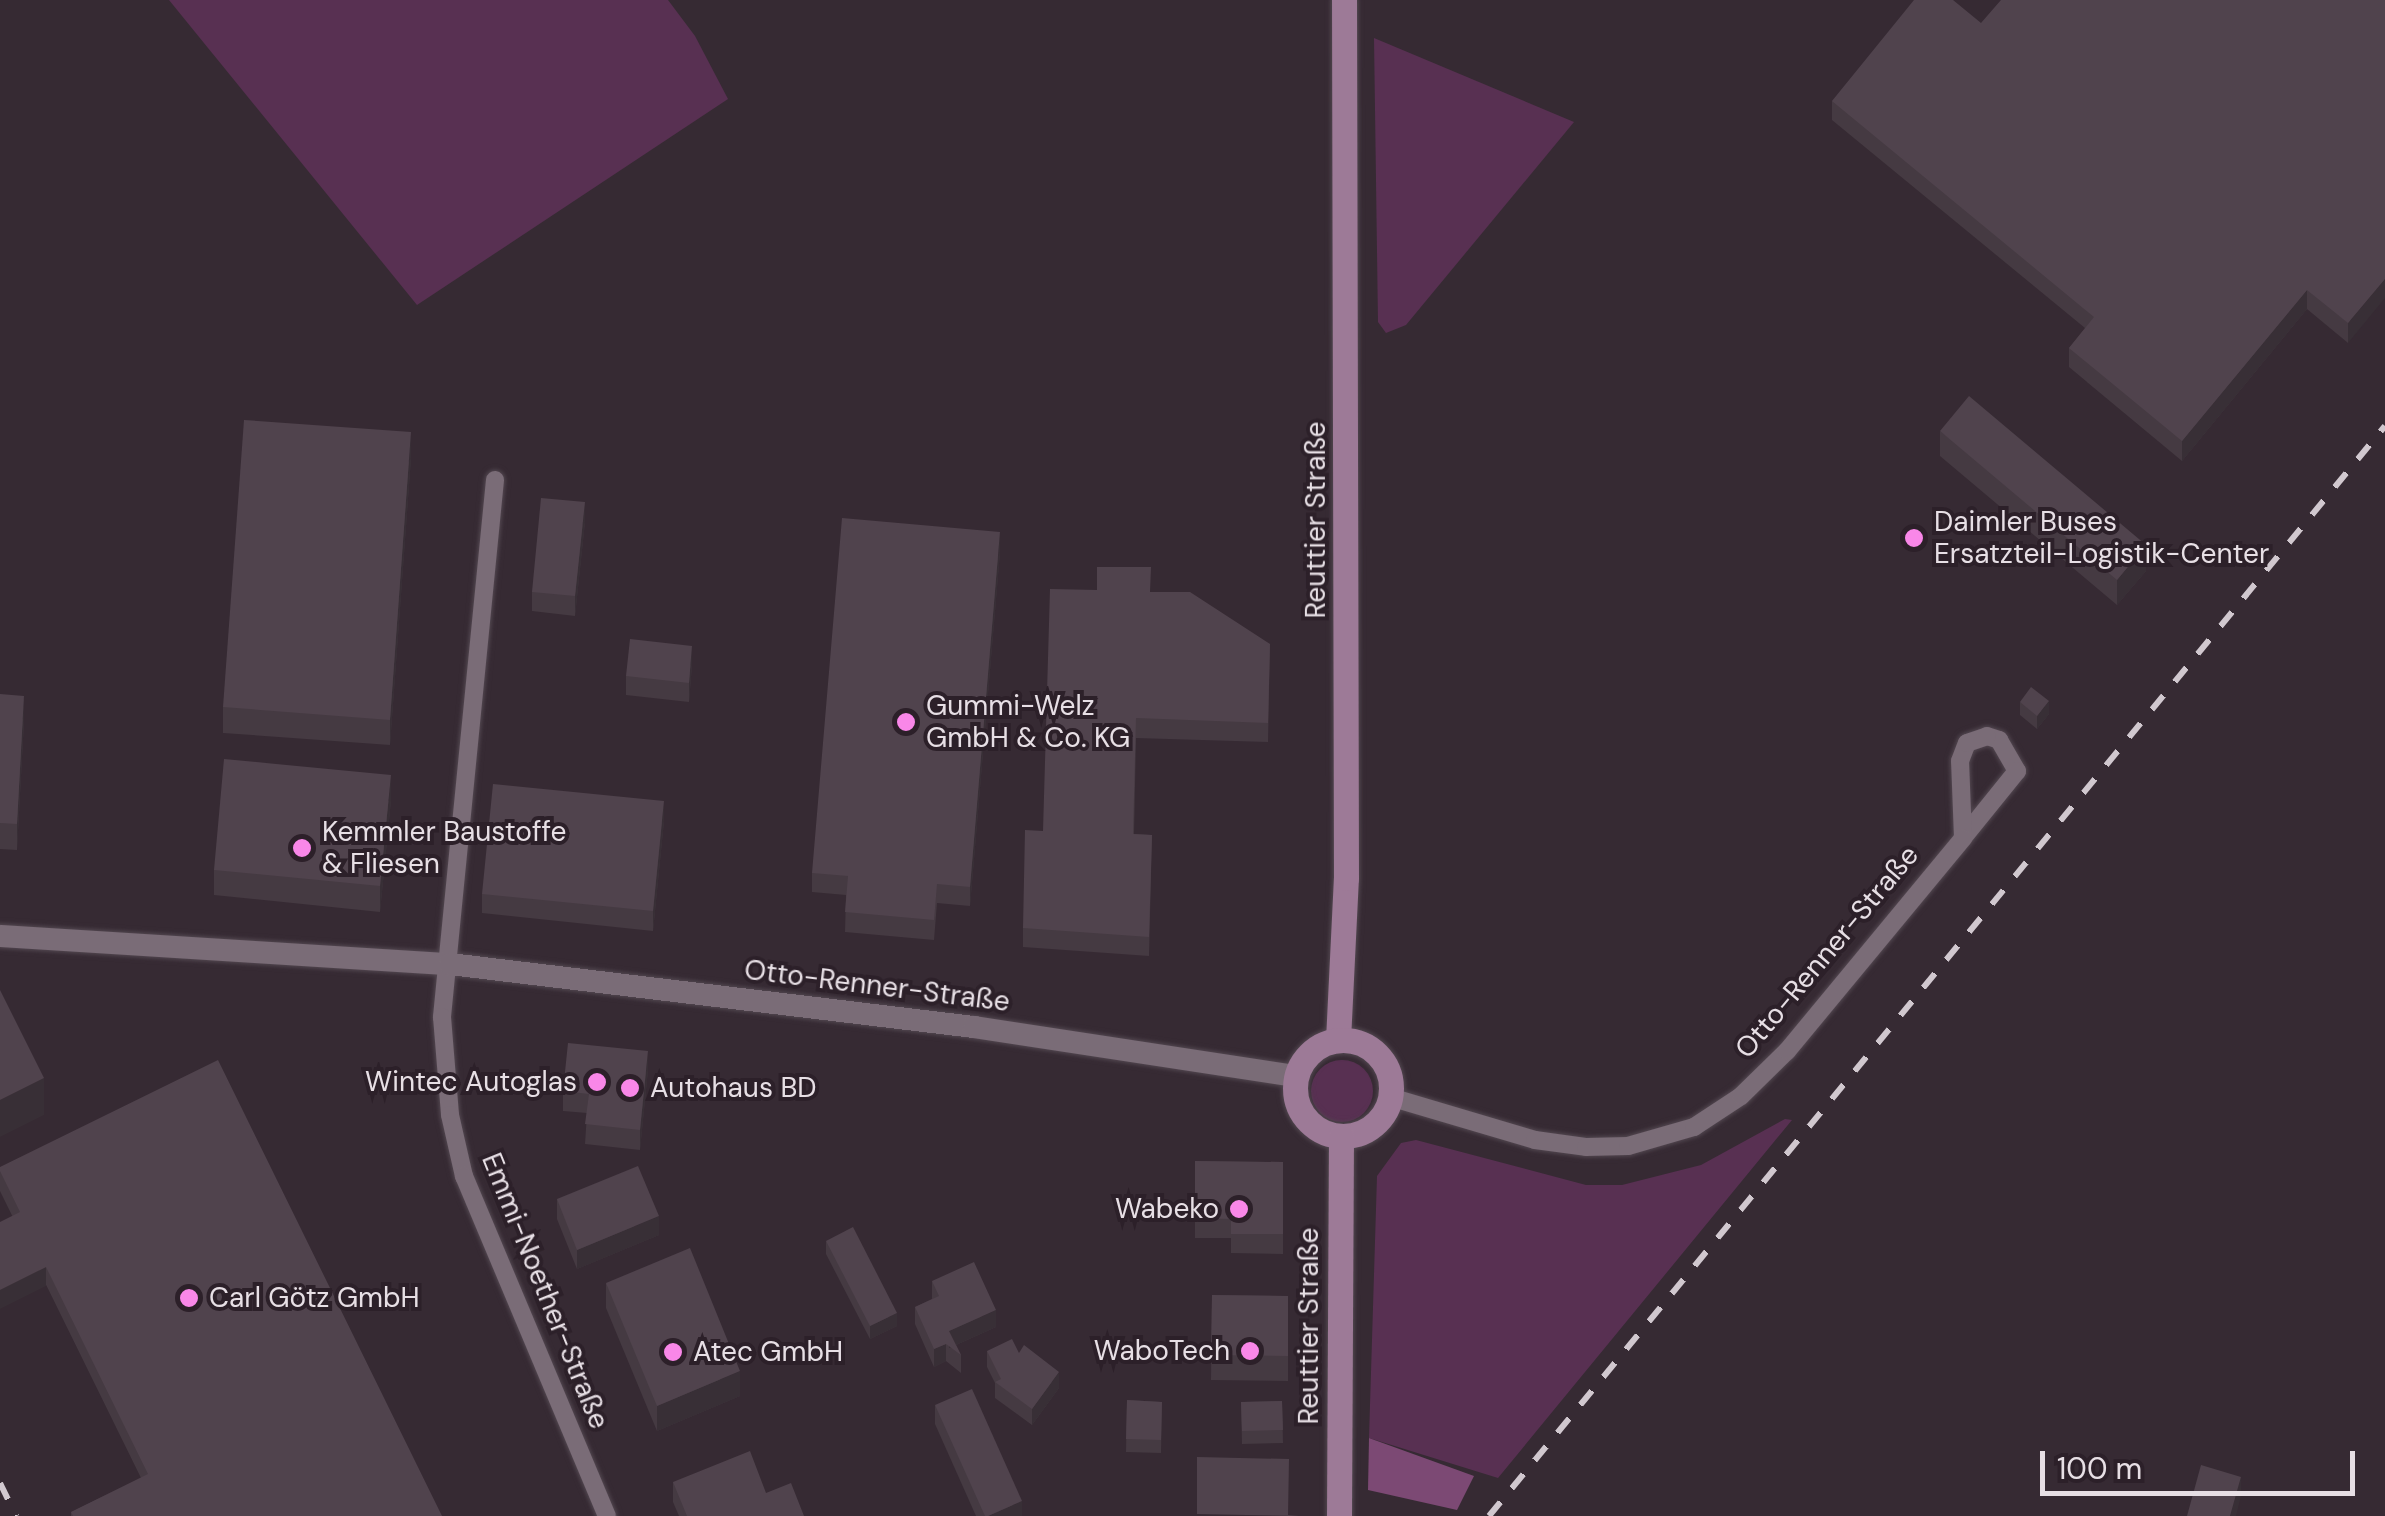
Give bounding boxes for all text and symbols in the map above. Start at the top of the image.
street label: Reuttier Straße [1299,422,1333,618]
place label: Daimler Buses Ersatzteil-Logistik-Center [1934,505,2269,571]
marker: Daimler Buses Ersatzteil-Logistik-Center [1903,527,1925,549]
place label: Gummi-Welz GmbH & Co. KG [926,689,1130,755]
marker: Gummi-Welz GmbH & Co. KG [895,711,917,733]
place label: Kemmler Baustoffe & Fliesen [322,815,566,881]
marker: Kemmler Baustoffe & Fliesen [291,837,313,859]
street label: Otto-Renner-Straße [1728,839,1926,1065]
street label: Otto-Renner-Straße [742,953,1012,1019]
place label: Wintec Autoglas [365,1065,577,1099]
marker: Wintec Autoglas [586,1071,608,1093]
place label: Autohaus BD [650,1071,817,1105]
marker: Autohaus BD [619,1077,641,1099]
street label: Emmi-Noether-Straße [474,1148,616,1434]
place label: Wabeko [1115,1192,1219,1226]
marker: Wabeko [1228,1198,1250,1220]
street label: Reuttier Straße [1292,1228,1326,1424]
place label: Carl Götz GmbH [209,1281,420,1315]
marker: Carl Götz GmbH [178,1287,200,1309]
place label: WaboTech [1094,1334,1230,1368]
place label: Atec GmbH [693,1335,843,1369]
marker: WaboTech [1239,1340,1261,1362]
marker: Atec GmbH [662,1341,684,1363]
scale bar [2045,1431,2360,1493]
text: 100 m [2057,1449,2142,1488]

